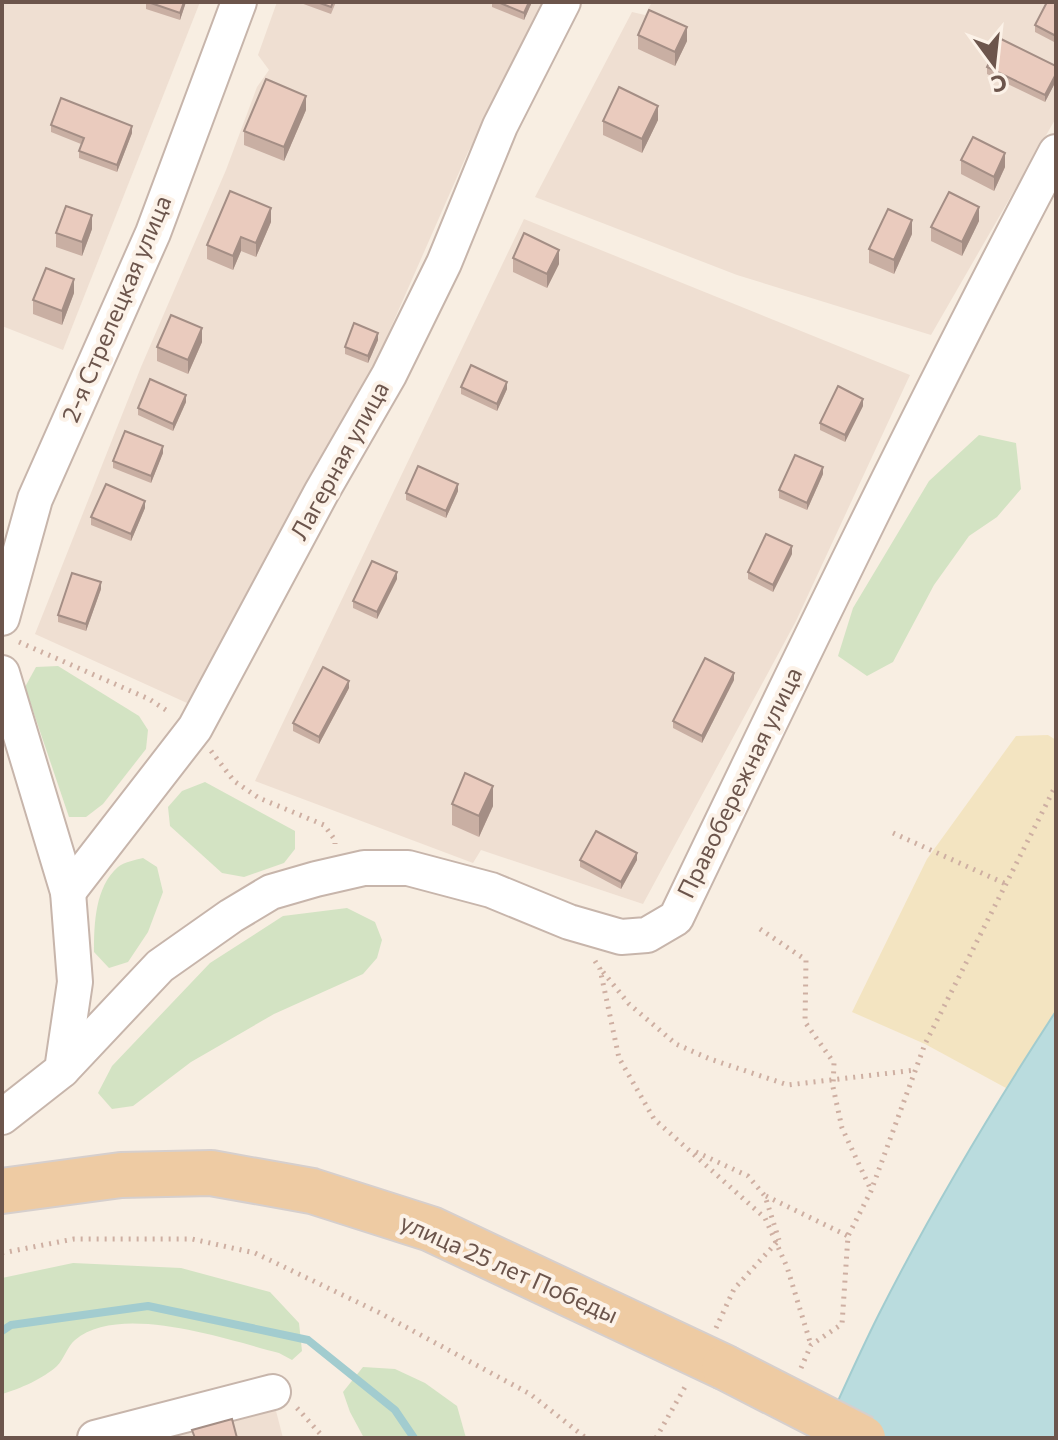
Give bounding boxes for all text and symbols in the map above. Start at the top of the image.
north arrow [954,24,1034,104]
text: С [989,69,1010,99]
street label: 2-я Стрелецкая улица [55,191,177,426]
street label: Лагерная улица [283,376,394,544]
street label: Правобережная улица [670,662,807,903]
street label: улица 25 лет Победы [396,1207,623,1329]

